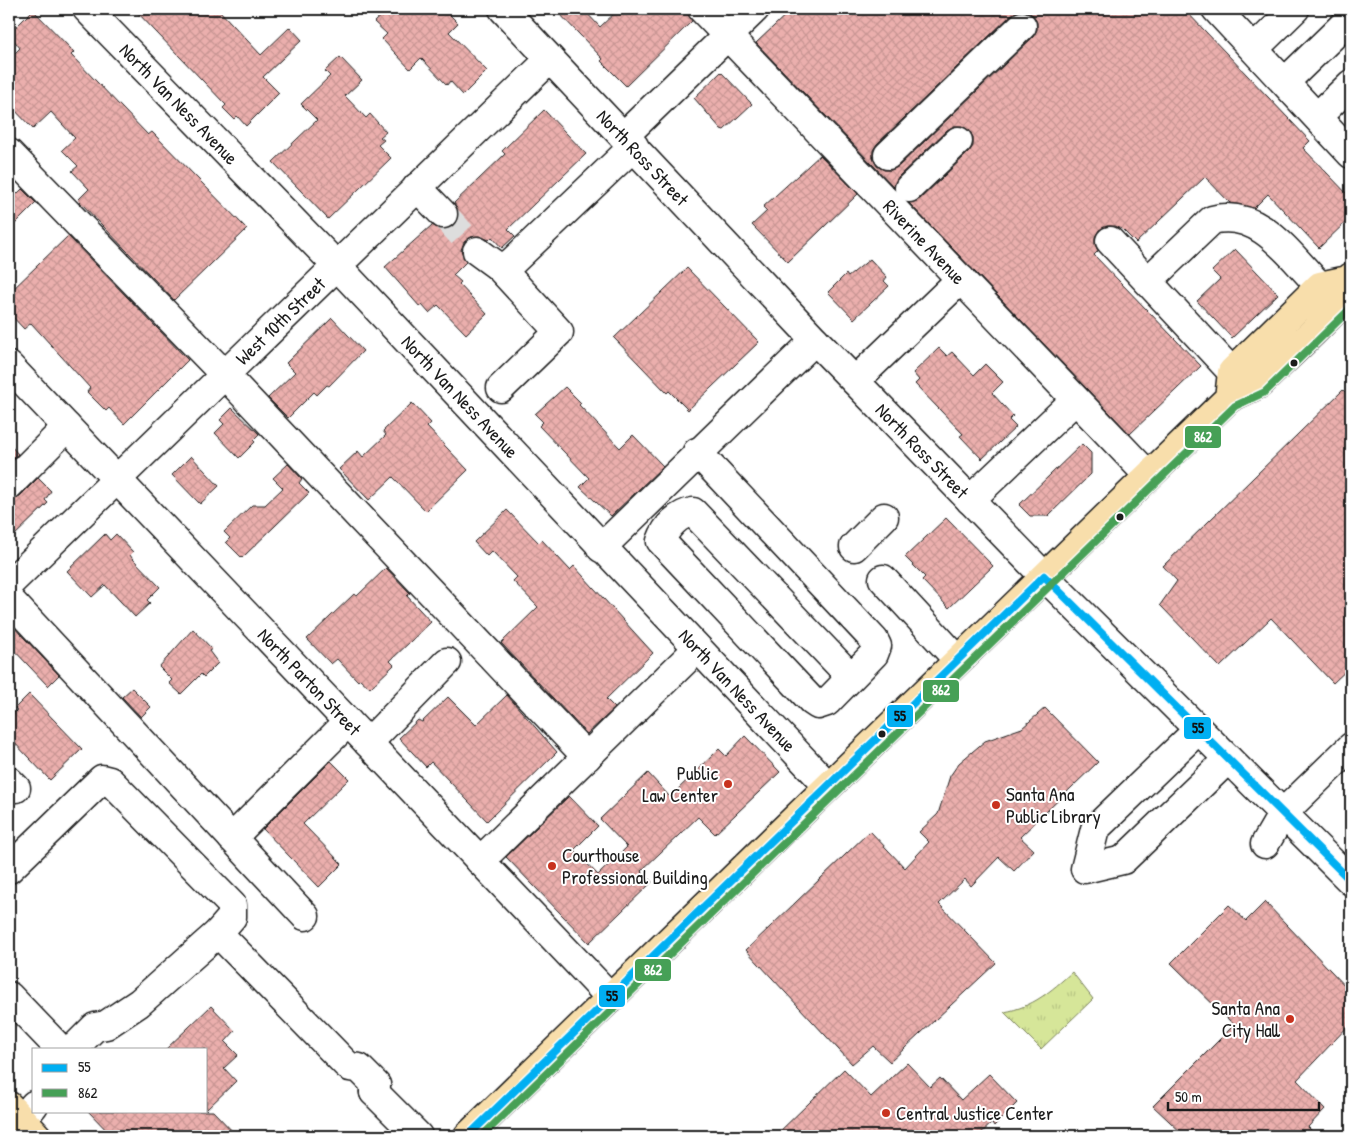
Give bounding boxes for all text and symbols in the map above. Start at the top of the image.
street label: North Van Ness Avenue [114,37,244,170]
street label: North Ross Street [591,104,695,212]
street label: Riverine Avenue [878,193,972,290]
street label: West 10th Street [230,271,331,371]
street label: North Van Ness Avenue [396,329,525,464]
unlabelled marker [1289,358,1299,368]
street label: North Ross Street [870,397,975,504]
line badge: 862 [1184,425,1222,449]
text: 862 [1194,427,1213,446]
unlabelled marker [1115,512,1125,522]
street label: North Parton Street [252,622,368,741]
street label: North Van Ness Avenue [673,623,802,758]
line badge: 862 [922,679,960,703]
text: 862 [932,680,951,699]
line badge: 55 [886,704,914,728]
text: 55 [894,706,906,725]
line badge: 55 [1183,716,1212,740]
text: 55 [1192,718,1204,737]
unlabelled marker [877,729,887,739]
place label: Public Law Center [642,760,719,808]
marker: Public Law Center [722,778,734,790]
place label: Santa Ana Public Library [1006,781,1101,829]
marker: Santa Ana Public Library [990,799,1002,811]
place label: Courthouse Professional Building [562,842,708,890]
marker: Courthouse Professional Building [546,860,558,872]
line badge: 862 [634,958,672,982]
text: 862 [644,960,663,979]
line badge: 55 [598,984,626,1008]
text: 55 [606,986,618,1005]
place label: Santa Ana City Hall [1212,995,1281,1043]
marker: Santa Ana City Hall [1284,1013,1296,1025]
legend [32,1048,208,1112]
text: 55 [78,1056,91,1077]
scale bar [1168,1080,1319,1112]
text: 862 [78,1082,98,1103]
text: 50 m [1175,1086,1202,1107]
place label: Central Justice Center [896,1100,1054,1126]
marker: Central Justice Center [880,1107,892,1119]

